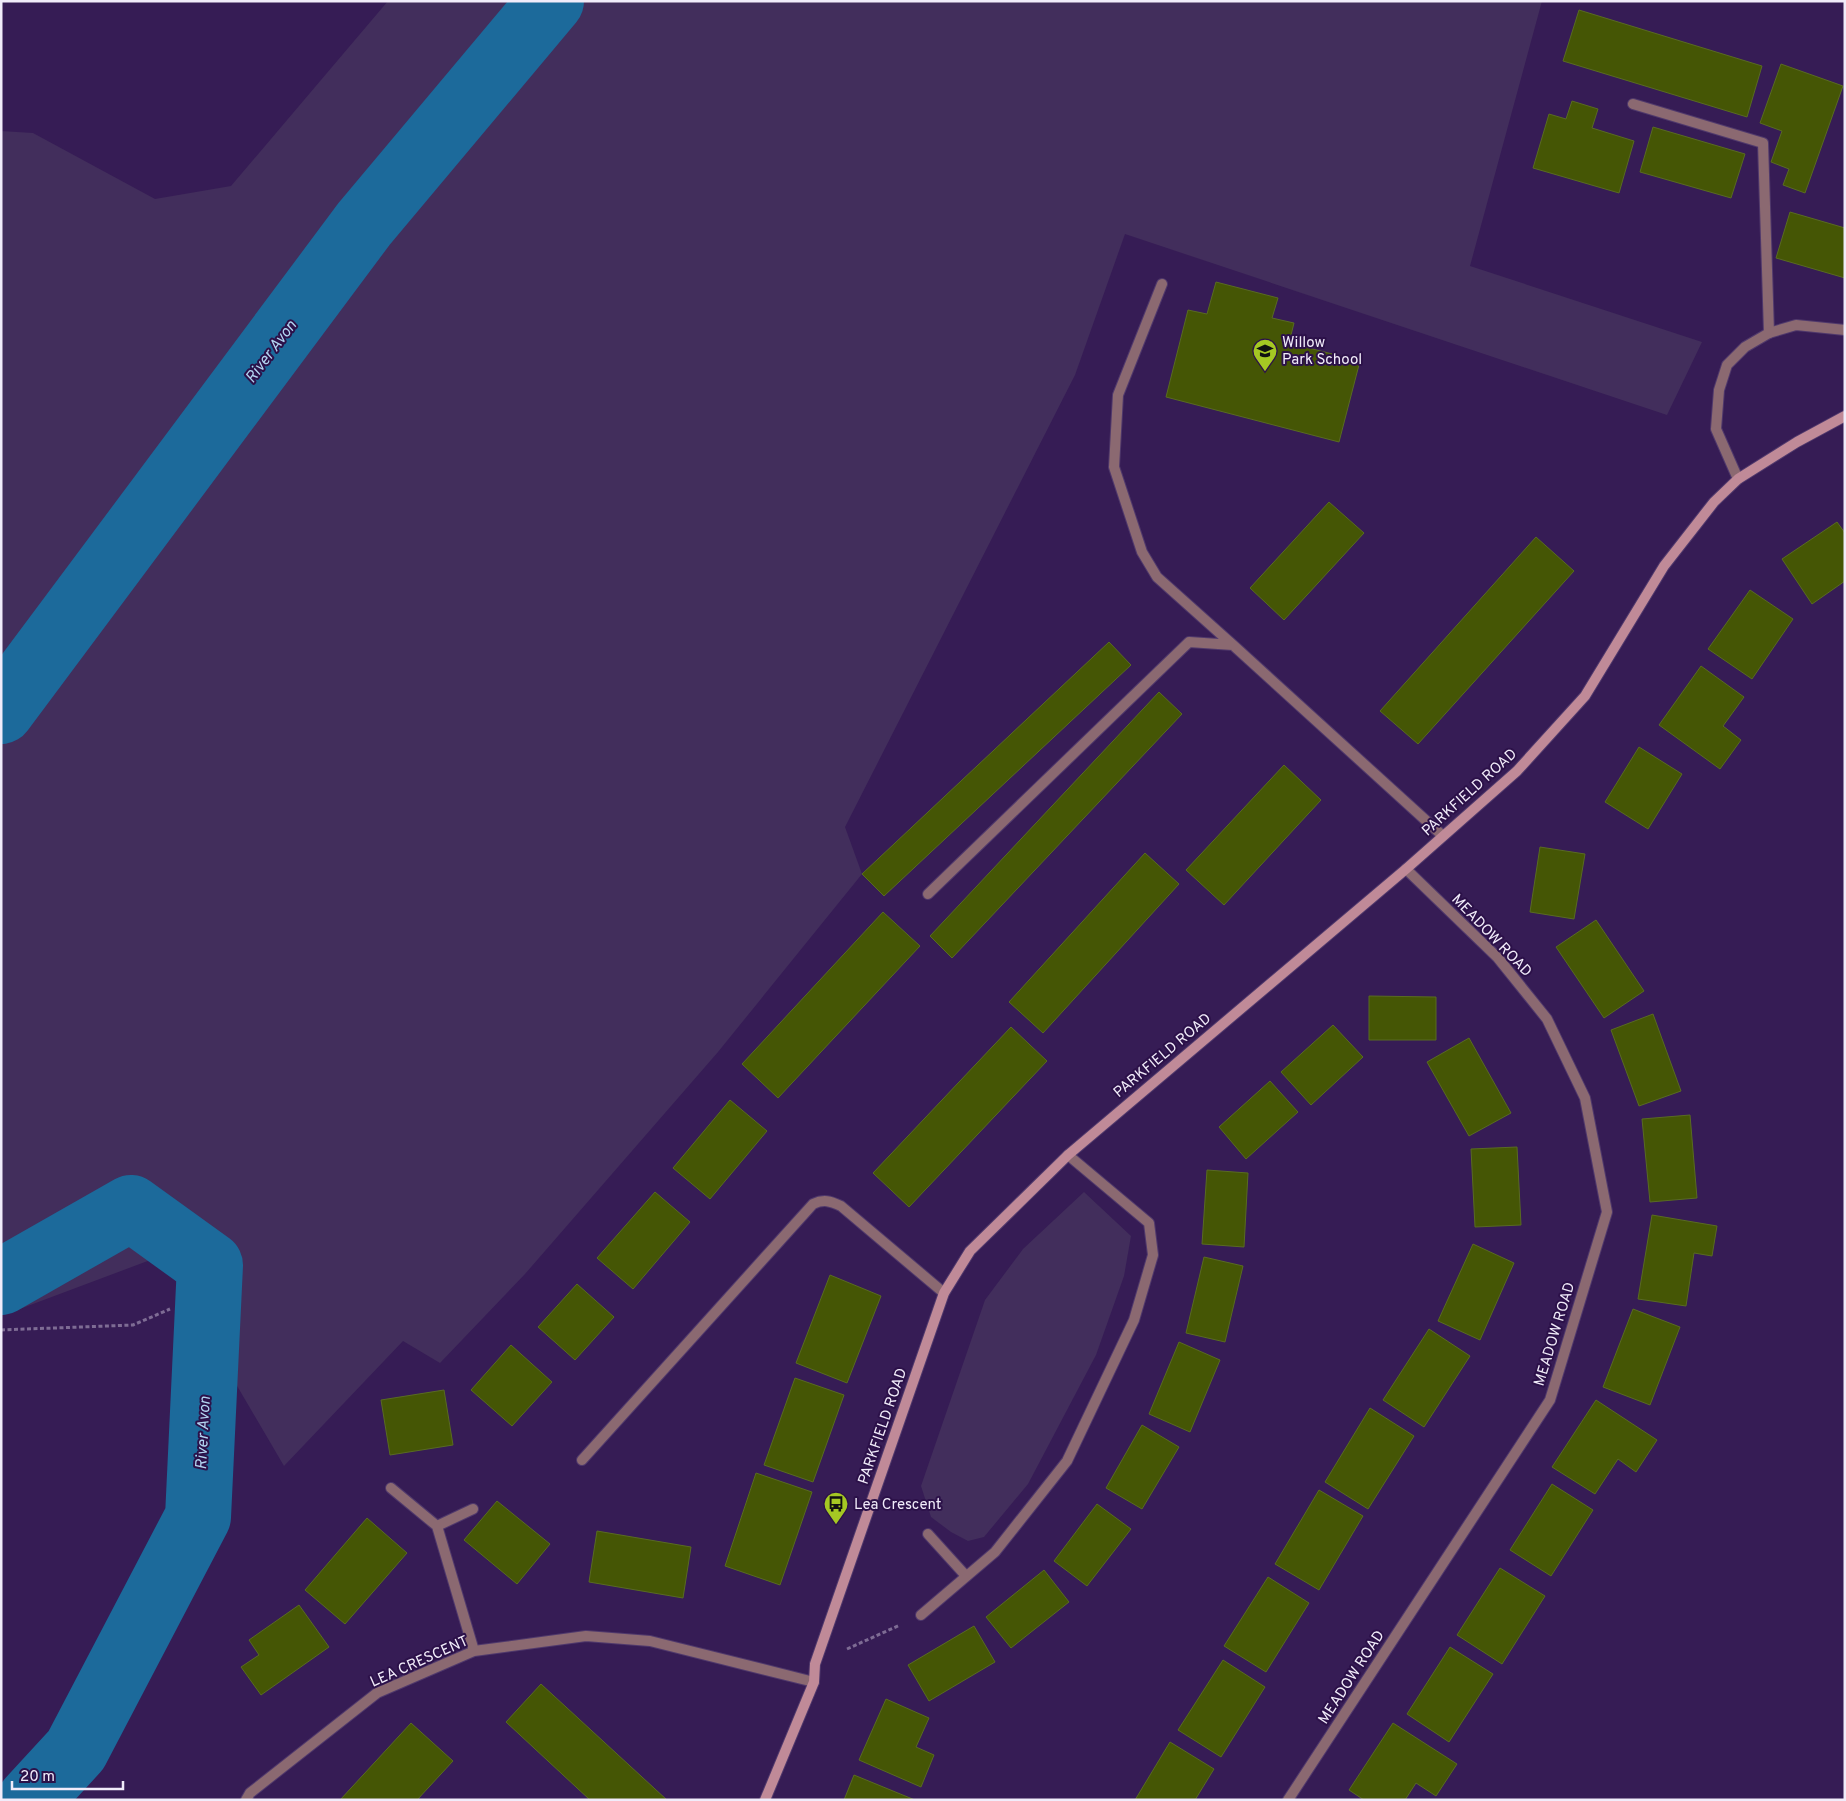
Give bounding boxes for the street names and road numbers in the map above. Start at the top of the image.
street label: PARKFIELD ROAD [1418,745,1522,841]
street label: MEADOW ROAD [1447,891,1535,981]
street label: PARKFIELD ROAD [1110,1010,1216,1103]
street label: MEADOW ROAD [1531,1280,1580,1389]
street label: PARKFIELD ROAD [855,1366,912,1487]
street label: MEADOW ROAD [1315,1627,1390,1728]
street label: LEA CRESCENT [367,1632,472,1693]

